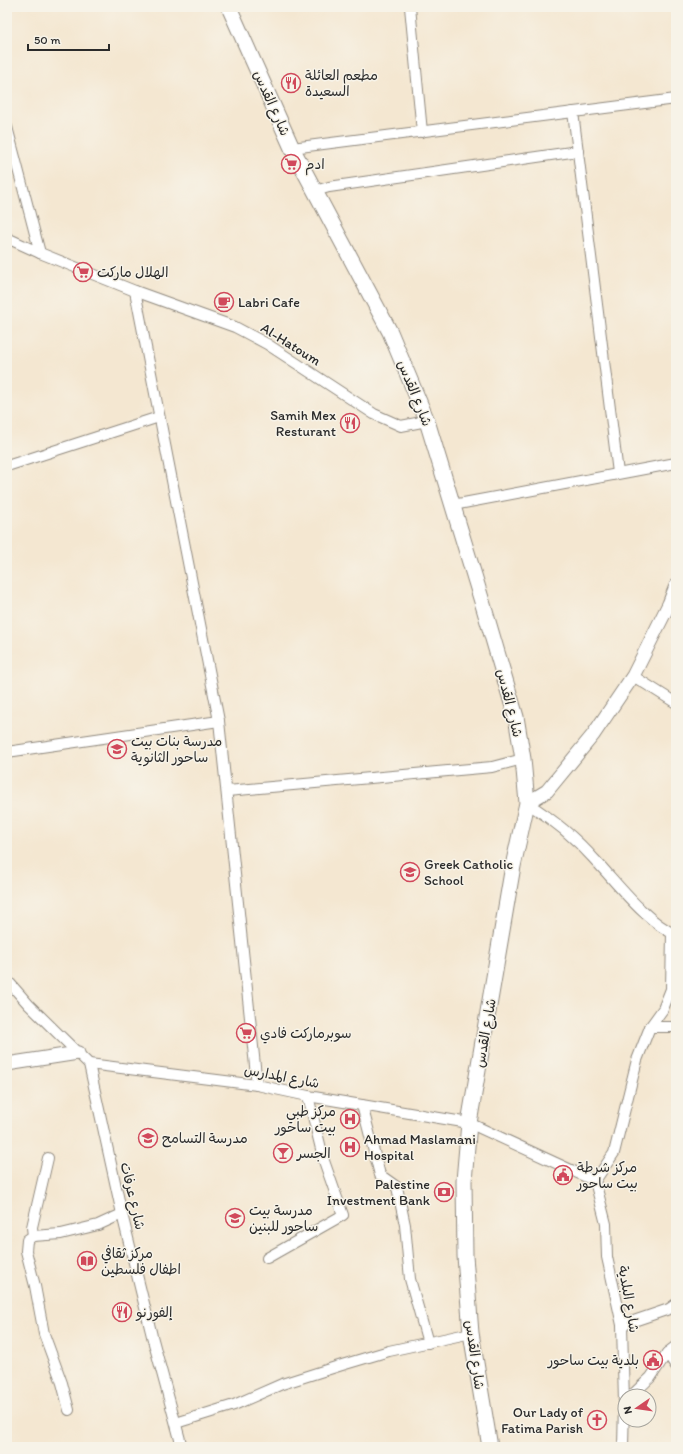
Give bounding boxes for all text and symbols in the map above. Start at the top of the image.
scale bar [28,26,109,52]
text: 50 m [34,33,60,47]
place label: مطعم العائلة السعيدة [305,67,378,100]
street label: شارع القدس [249,68,294,139]
restaurant icon: مطعم العائلة السعيدة [280,72,302,94]
supermarket icon: ادم [280,153,302,175]
place label: ادم [305,156,325,176]
supermarket icon: الهلال ماركت [72,261,94,283]
place label: الهلال ماركت [97,264,168,281]
cafe icon: Labri Cafe [213,291,235,313]
place label: Labri Cafe [238,294,300,311]
street label: Al-Hatoum [258,319,324,370]
street label: شارع القدس [393,358,436,429]
place label: Samih Mex Resturant [270,407,336,440]
restaurant icon: Samih Mex Resturant [339,412,361,434]
street label: شارع القدس [492,667,526,739]
place label: مدرسة بنات بيت ساحور الثانوية [131,733,222,767]
school or university icon: مدرسة بنات بيت ساحور الثانوية [106,738,128,760]
place label: Greek Catholic School [424,856,514,889]
school or university icon: Greek Catholic School [399,861,421,883]
street label: شارع القدس [471,997,501,1069]
supermarket icon: سوبرماركت فادي [235,1022,257,1044]
place label: سوبرماركت فادي [260,1025,352,1044]
street label: شارع المدارس [243,1061,321,1093]
place label: مركز طبي بيت ساحور [274,1103,336,1136]
hospital icon: مركز طبي بيت ساحور [339,1108,361,1130]
school or university icon: مدرسة التسامح [137,1127,159,1149]
place label: مدرسة التسامح [162,1130,248,1148]
place label: Ahmad Maslamani Hospital [364,1131,476,1164]
hospital icon: Ahmad Maslamani Hospital [339,1136,361,1158]
bar icon: الجسر [272,1142,294,1164]
place label: الجسر [296,1145,331,1162]
place label: مركز شرطة بيت ساحور [576,1159,638,1192]
street label: شارع عرفات [116,1161,149,1232]
public building icon: مركز شرطة بيت ساحور [552,1164,574,1186]
place label: Palestine Investment Bank [327,1176,431,1209]
bank icon: Palestine Investment Bank [433,1181,455,1203]
place label: مدرسة بيت ساحور للبنين [249,1202,318,1235]
school or university icon: مدرسة بيت ساحور للبنين [224,1207,246,1229]
place label: مركز ثقافي اطفال فلسطين [101,1245,181,1278]
library icon: مركز ثقافي اطفال فلسطين [76,1250,98,1272]
street label: شارع البلدية [613,1264,643,1334]
restaurant icon: إلفورنو [111,1301,133,1323]
place label: إلفورنو [135,1304,173,1322]
street label: شارع القدس [460,1319,488,1391]
public building icon: بلدية بيت ساحور [642,1349,664,1371]
place label: بلدية بيت ساحور [547,1352,639,1369]
north arrow [617,1388,657,1428]
place label: Our Lady of Fatima Parish [501,1404,584,1437]
text: N [621,1405,635,1415]
church icon: Our Lady of Fatima Parish [586,1409,608,1431]

